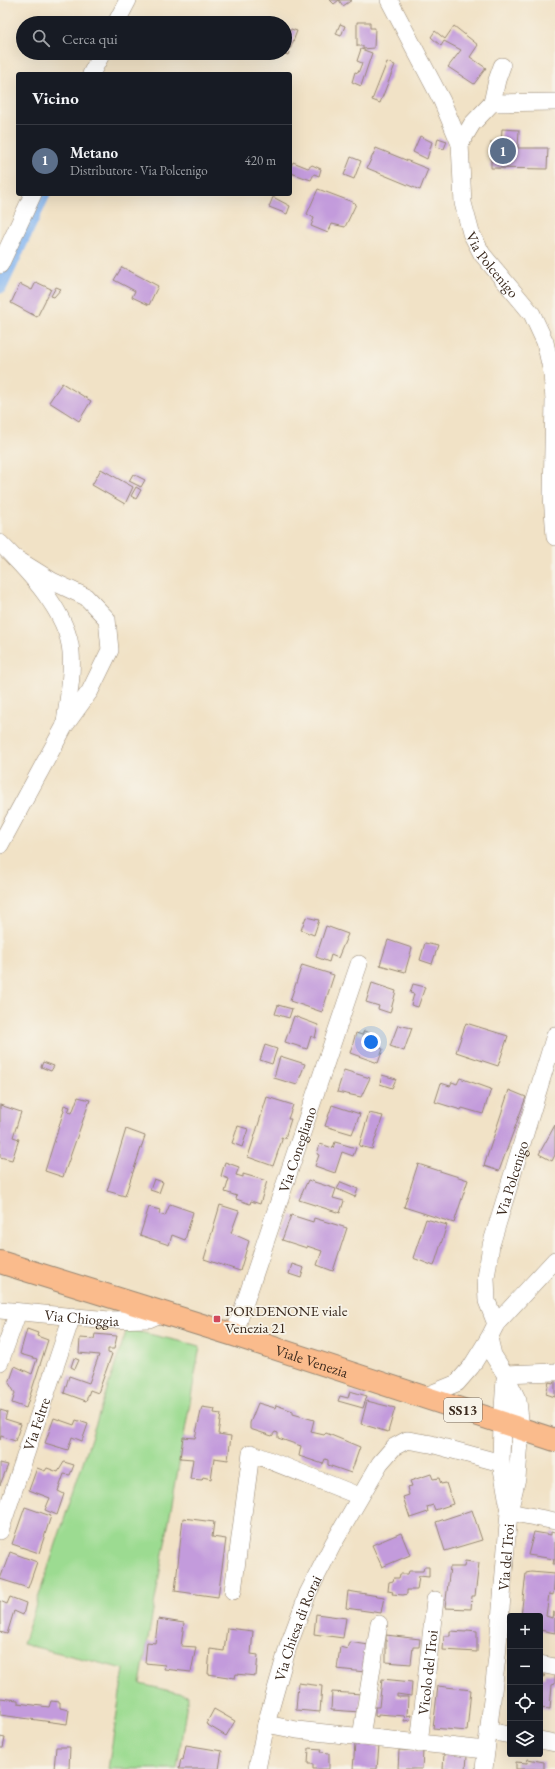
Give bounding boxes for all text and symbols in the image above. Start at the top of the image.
search box [16,16,292,60]
icon: search [30,27,52,49]
text: Cerca qui [62,29,118,48]
text: Vicino [32,87,79,109]
pin: 1 [490,136,516,166]
text: Metano [70,143,118,162]
text: 1 [42,152,48,169]
text: 420 m [245,152,276,169]
text: Distributore · Via Polcenigo [70,162,208,179]
street label: Via Polcenigo [462,228,524,301]
your location [361,1032,381,1052]
street label: Via Conegliano [273,1104,320,1195]
street label: Via Polcenigo [491,1138,532,1218]
place label: PORDENONE viale Venezia 21 [225,1301,348,1337]
street label: Via Chioggia [44,1305,119,1330]
marker: PORDENONE viale Venezia 21 [212,1314,222,1324]
street label: Viale Venezia [273,1340,351,1381]
street label: Via Feltre [18,1395,54,1453]
road number: SS13 [444,1398,482,1422]
street label: Via del Troi [493,1522,518,1591]
street label: Via Chiesa di Rorai [269,1571,325,1683]
map controls [507,1613,543,1757]
button: + [507,1613,543,1649]
street label: Vicolo del Troi [413,1629,441,1716]
button: − [507,1649,543,1685]
button: locate [507,1685,543,1721]
button: layers [507,1721,543,1757]

